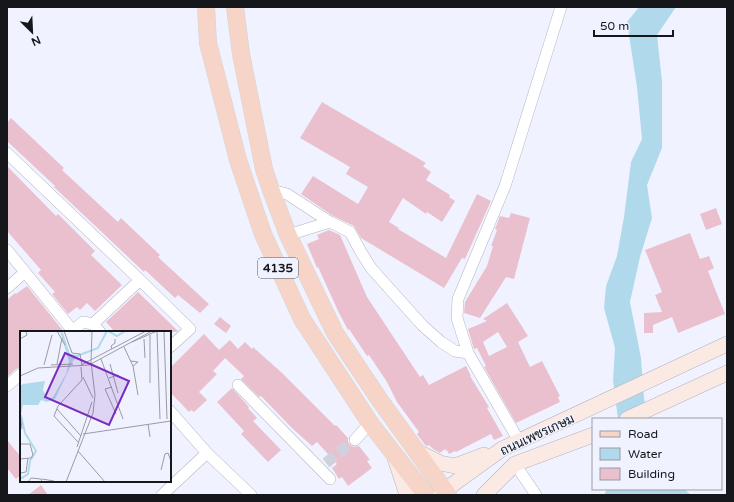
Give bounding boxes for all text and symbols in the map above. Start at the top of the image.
north arrow [12,12,52,52]
scale bar [594,12,673,38]
text: 50 m [600,19,629,33]
text: N [29,33,43,48]
road number: 4135 [258,258,298,278]
inset map [20,331,171,482]
street label: ถนนเพชรเกษม [498,411,577,459]
legend [592,418,722,490]
text: Road [628,427,658,441]
text: Water [628,447,663,461]
text: Building [628,467,675,481]

